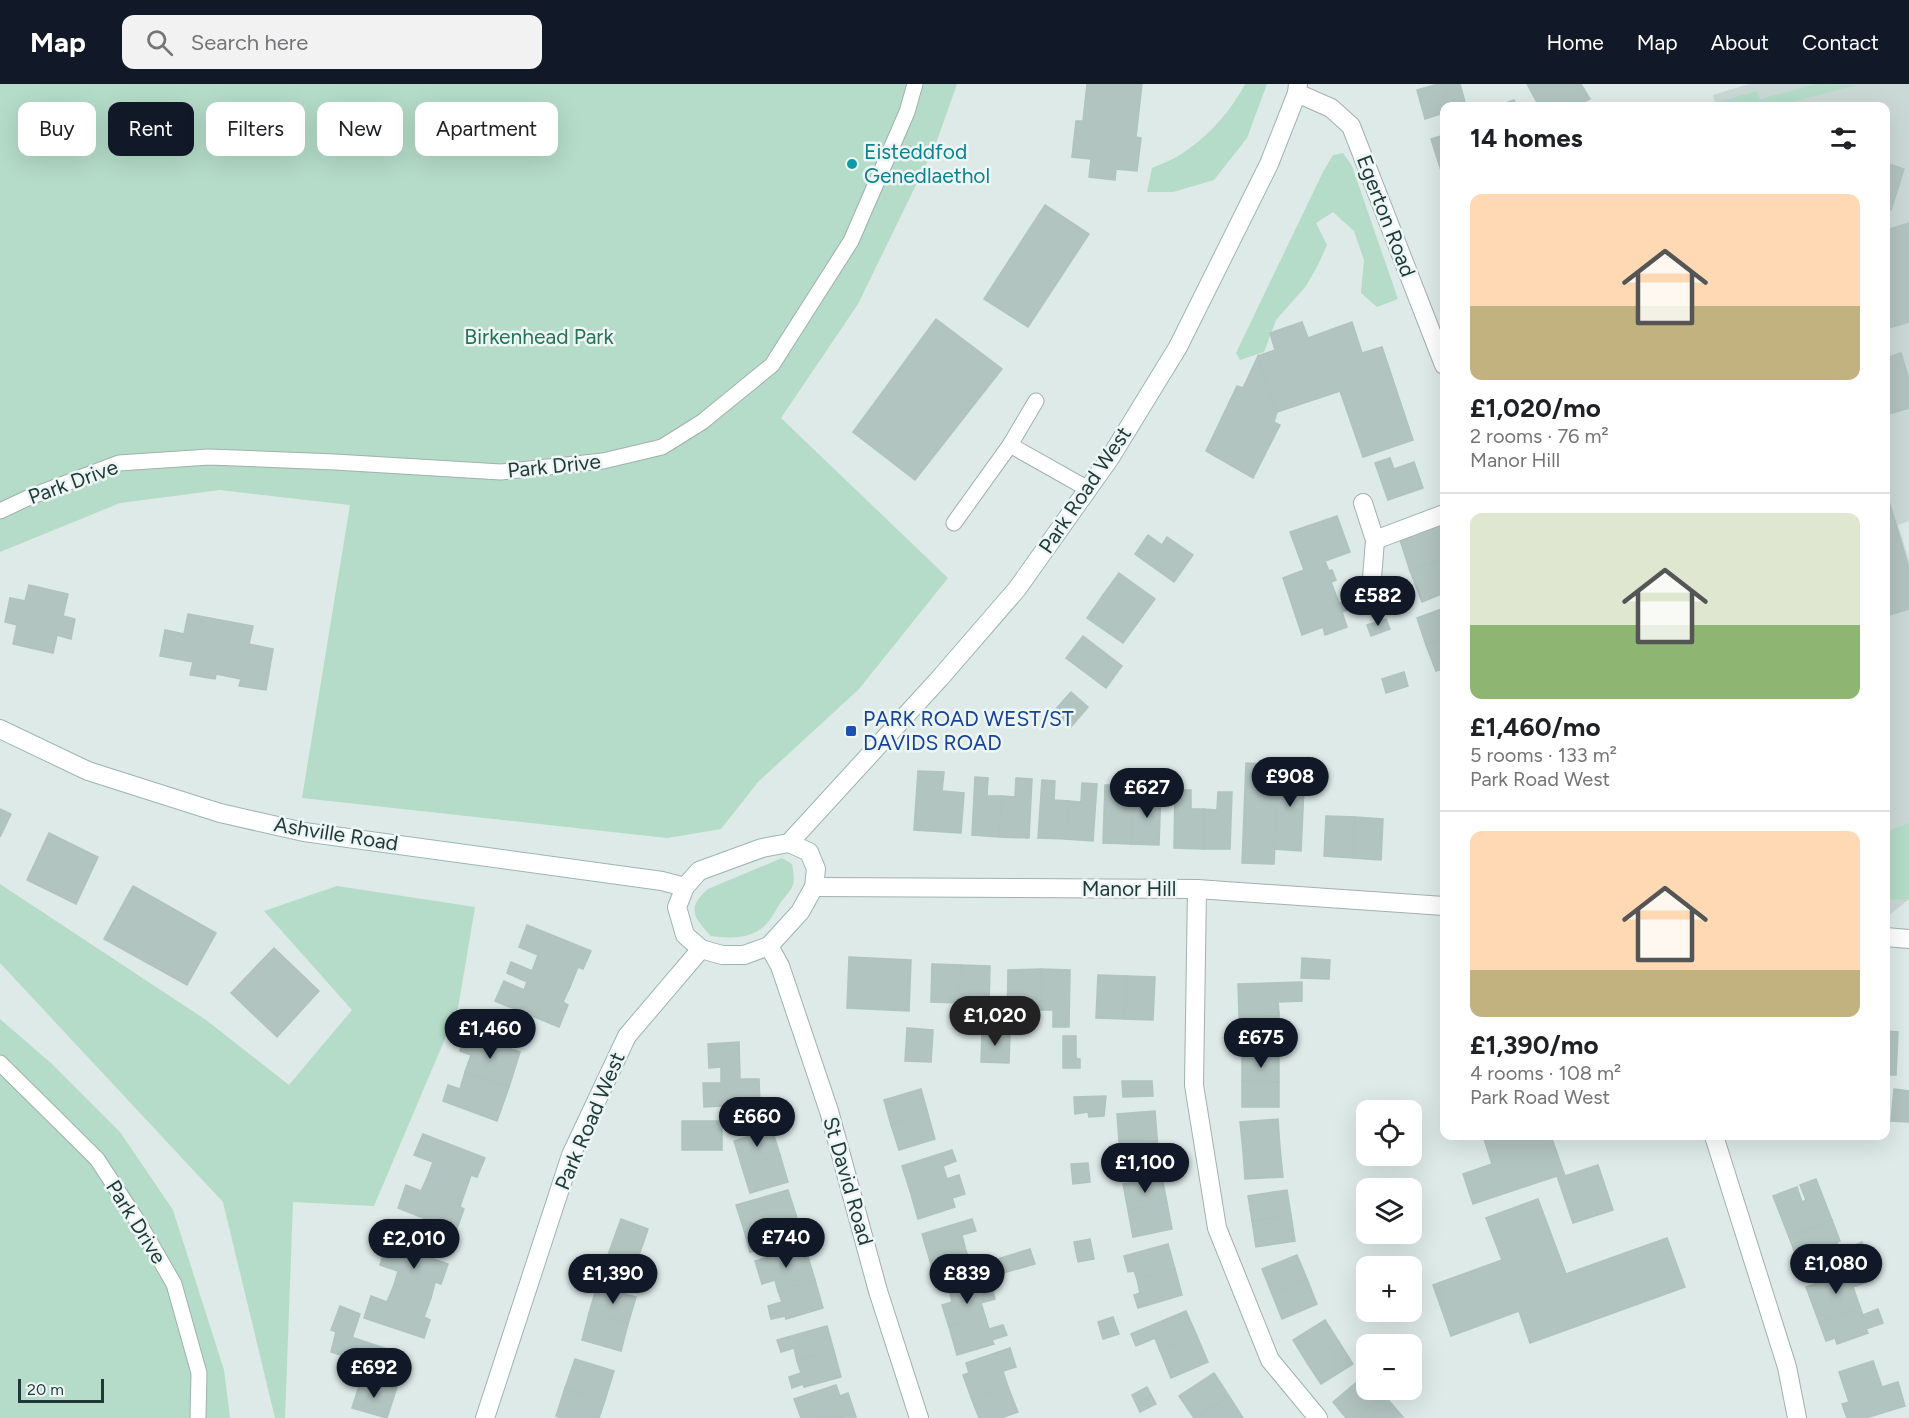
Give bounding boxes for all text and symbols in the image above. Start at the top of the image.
search box [122,15,542,69]
text: Map [30,25,86,59]
icon: search [143,26,176,59]
text: Search here [191,29,308,56]
text: Home [1547,30,1604,55]
text: Map [1637,30,1678,55]
text: About [1711,30,1769,55]
text: Contact [1802,30,1879,55]
chip: Buy [18,102,96,156]
chip: Rent [108,102,194,156]
chip: Filters [206,102,305,156]
chip: New [317,102,403,156]
chip: Apartment [415,102,558,156]
text: 14 homes [1470,122,1583,154]
icon: filters [1827,122,1860,155]
place label: Eisteddfod Genedlaethol [864,139,990,188]
street label: Egerton Road [1352,151,1421,280]
marker: Eisteddfod Genedlaethol [845,157,859,171]
icon: home [1611,233,1719,341]
park label: Birkenhead Park [464,324,614,349]
text: £1,020/mo [1470,392,1601,424]
street label: Park Road West [1033,422,1136,558]
text: 2 rooms · 76 m² [1470,424,1609,448]
street label: Park Drive [506,448,602,483]
text: Manor Hill [1470,448,1560,472]
street label: Park Drive [25,454,121,509]
icon: home [1611,552,1719,660]
pin: £582 [1342,576,1414,627]
text: £582 [1354,583,1402,607]
place label: PARK ROAD WEST/ST DAVIDS ROAD [863,706,1074,755]
text: £1,460/mo [1470,711,1601,743]
marker: PARK ROAD WEST/ST DAVIDS ROAD [844,724,858,738]
text: 5 rooms · 133 m² [1470,743,1617,767]
pin: £908 [1254,757,1326,808]
text: £908 [1266,764,1314,788]
text: Park Road West [1470,767,1610,791]
pin: £627 [1111,768,1183,819]
text: £627 [1124,775,1170,799]
street label: Ashville Road [272,811,400,856]
icon: home [1611,870,1719,978]
street label: Manor Hill [1082,876,1176,901]
pin: £1,020 [946,996,1044,1047]
text: £1,020 [964,1003,1026,1027]
pin: £1,460 [441,1009,539,1060]
text: £1,460 [459,1016,521,1040]
pin: £675 [1225,1018,1297,1069]
text: £675 [1238,1025,1284,1049]
text: £1,390/mo [1470,1029,1599,1061]
street label: Park Road West [549,1048,630,1193]
text: 4 rooms · 108 m² [1470,1061,1621,1085]
text: Park Road West [1470,1085,1610,1109]
pin: £660 [721,1097,793,1148]
map controls [1356,1100,1422,1400]
button: locate [1356,1100,1422,1166]
text: £660 [733,1104,781,1128]
street label: St David Road [818,1114,879,1248]
pin: £1,100 [1096,1143,1194,1194]
text: £1,100 [1115,1150,1175,1174]
street label: Park Drive [101,1175,172,1268]
button: layers [1356,1178,1422,1244]
pin: £740 [750,1218,822,1269]
pin: £2,010 [365,1219,463,1270]
text: £740 [762,1225,810,1249]
text: £2,010 [383,1226,445,1250]
pin: £1,080 [1787,1244,1885,1295]
text: £1,080 [1804,1251,1868,1275]
pin: £1,390 [564,1254,662,1305]
pin: £839 [931,1254,1003,1305]
button: + [1356,1256,1422,1322]
text: £1,390 [582,1261,644,1285]
text: £839 [944,1261,990,1285]
button: − [1356,1334,1422,1400]
pin: £692 [338,1348,410,1399]
text: £692 [351,1355,397,1379]
scale bar [18,1376,104,1404]
text: 20 m [27,1380,64,1399]

